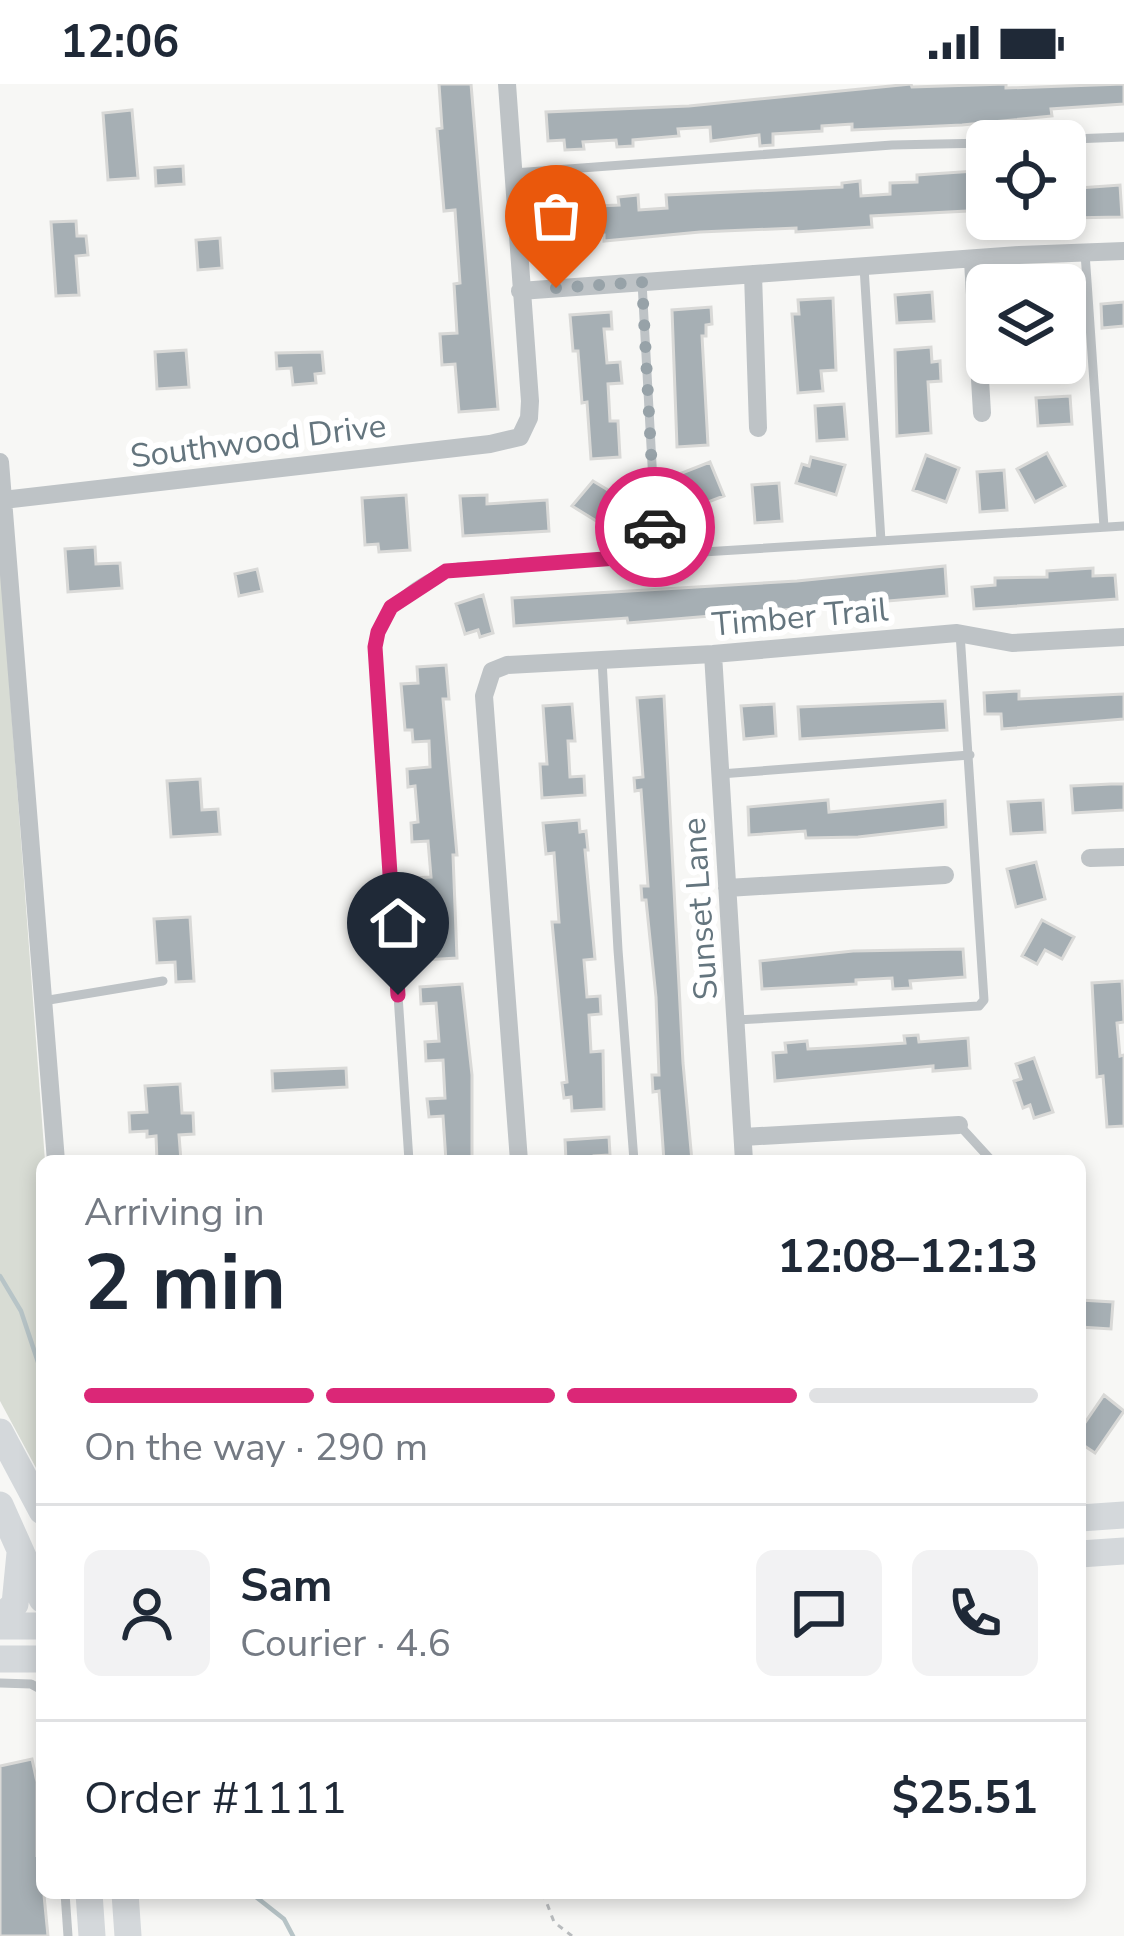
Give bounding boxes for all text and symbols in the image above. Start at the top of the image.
text: 12:06 [60,12,179,73]
map controls [966,120,1086,384]
button: locate [966,120,1086,240]
pin [505,165,607,288]
icon: bag [523,183,589,249]
button: layers [966,264,1086,384]
street label: Southwood Drive [128,403,389,480]
courier [595,467,715,587]
icon: car [622,494,688,560]
street label: Timber Trail [710,587,890,648]
street label: Sunset Lane [672,816,729,1002]
pin [347,872,449,995]
icon: home [365,890,431,956]
text: Arriving in [84,1186,265,1239]
text: 12:08–12:13 [777,1227,1038,1288]
text: 2 min [84,1230,286,1337]
text: On the way · 290 m [84,1421,428,1474]
button: person [84,1550,210,1676]
button: chat [756,1550,882,1676]
button: phone [912,1550,1038,1676]
text: Sam [240,1556,332,1617]
text: Courier · 4.6 [240,1617,451,1670]
text: Order #1111 [84,1768,347,1829]
text: $25.51 [892,1768,1038,1829]

